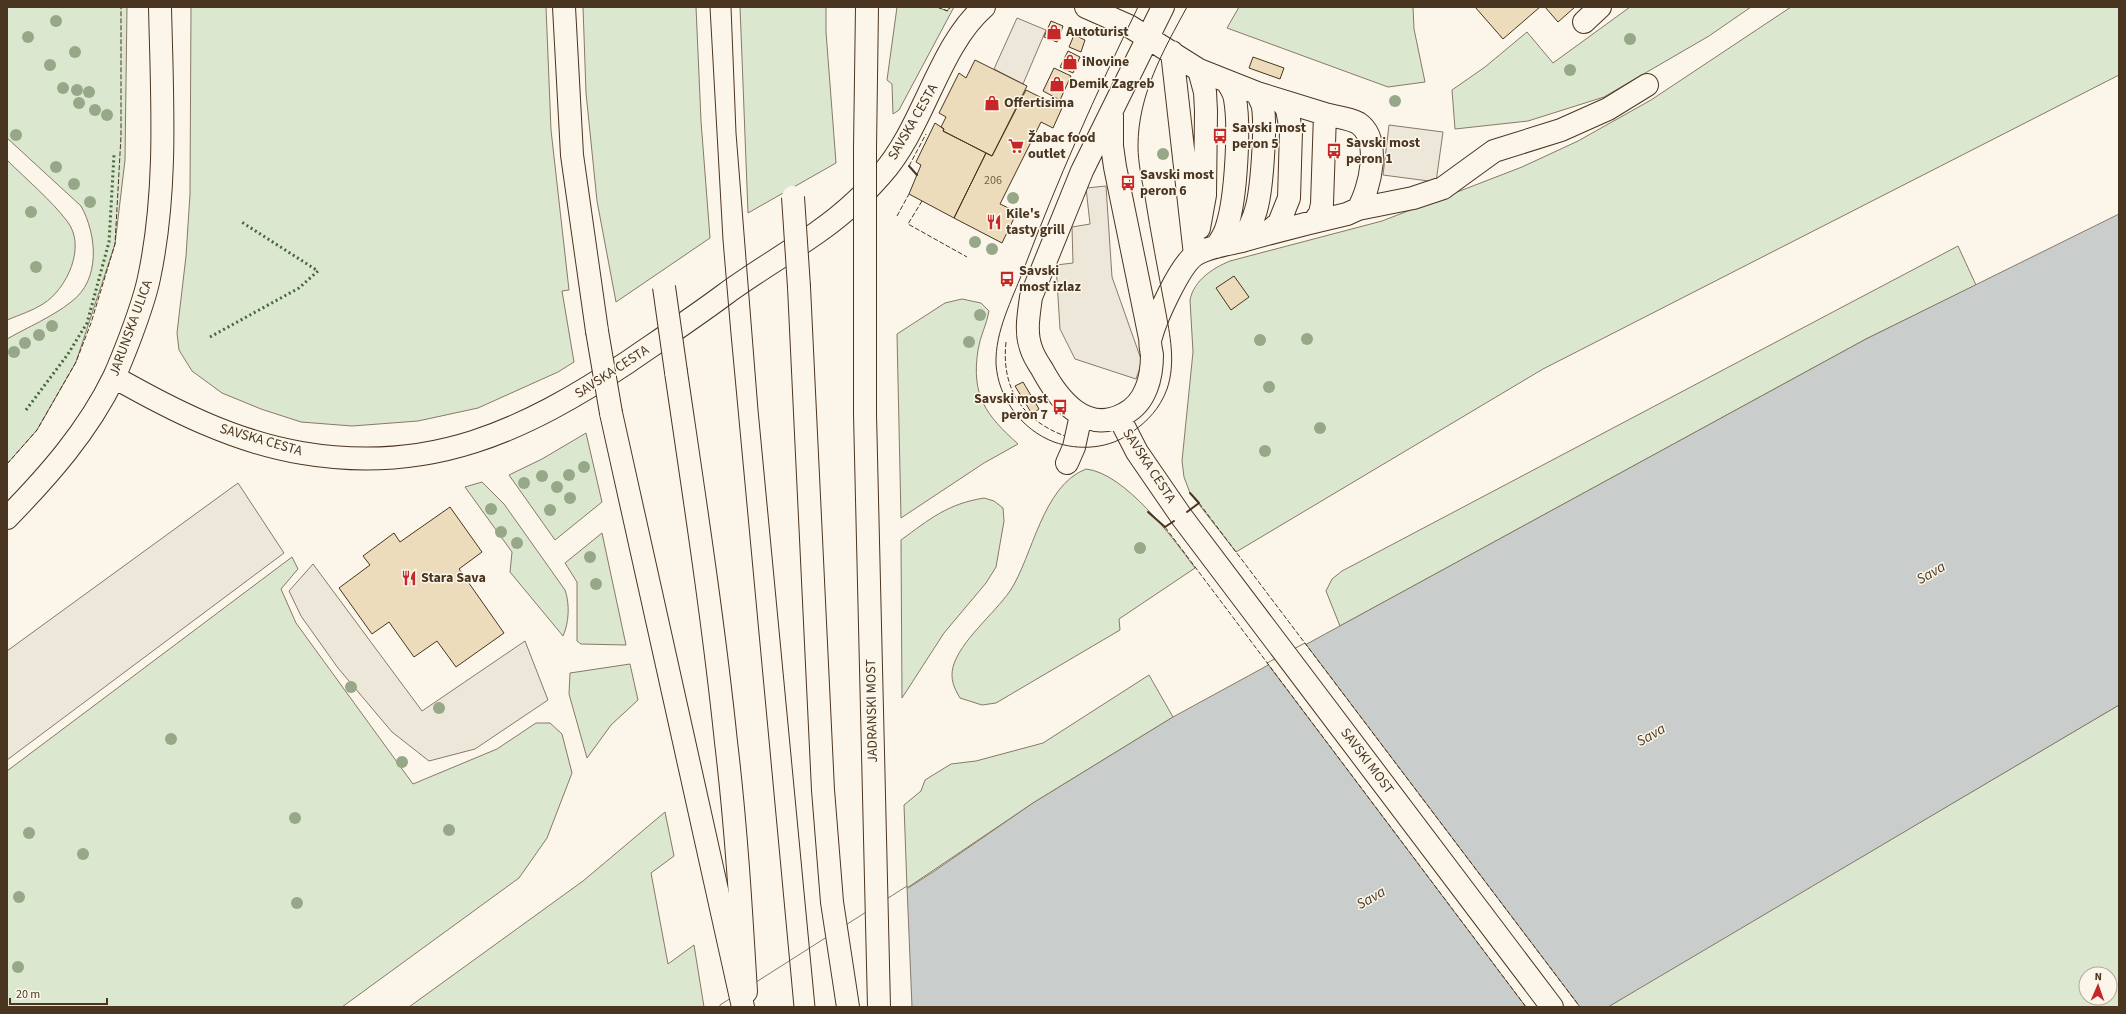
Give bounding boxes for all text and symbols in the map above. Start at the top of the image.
place label: Autoturist [1065,22,1129,42]
shop icon: Autoturist [1045,23,1063,41]
place label: iNovine [1082,52,1129,72]
shop icon: iNovine [1061,53,1079,71]
place label: Demik Zagreb [1069,74,1154,94]
shop icon: Demik Zagreb [1048,75,1066,93]
street label: SAVSKA CESTA [883,80,943,164]
place label: Offertisima [1004,93,1074,113]
shop icon: Offertisima [983,94,1001,112]
place label: Savski most peron 5 [1232,118,1307,154]
bus stop icon: Savski most peron 5 [1211,127,1229,145]
place label: Žabac food outlet [1028,128,1096,164]
place label: Savski most peron 1 [1346,133,1421,169]
supermarket icon: Žabac food outlet [1007,137,1025,155]
bus stop icon: Savski most peron 1 [1325,142,1343,160]
place label: Savski most peron 6 [1140,165,1215,201]
house number: 206 [984,172,1002,189]
bus stop icon: Savski most peron 6 [1119,174,1137,192]
place label: Kile's tasty grill [1006,204,1065,240]
restaurant icon: Kile's tasty grill [985,213,1003,231]
place label: Savski most izlaz [1019,261,1081,297]
bus stop icon: Savski most izlaz [998,270,1016,288]
street label: JARUNSKA ULICA [104,277,158,379]
street label: SAVSKA CESTA [571,340,653,404]
place label: Savski most peron 7 [974,389,1049,425]
bus stop icon: Savski most peron 7 [1051,398,1069,416]
street label: SAVSKA CESTA [217,419,305,461]
street label: SAVSKA CESTA [1117,425,1181,507]
water label: Sava [1913,556,1949,590]
place label: Stara Sava [421,568,486,588]
restaurant icon: Stara Sava [400,569,418,587]
street label: JADRANSKI MOST [861,658,883,763]
water label: Sava [1633,718,1669,752]
street label: SAVSKI MOST [1335,724,1399,799]
water label: Sava [1353,881,1389,915]
north arrow [2078,966,2118,1006]
text: N [2094,969,2102,984]
scale bar [10,980,107,1006]
text: 20 m [16,986,40,1003]

